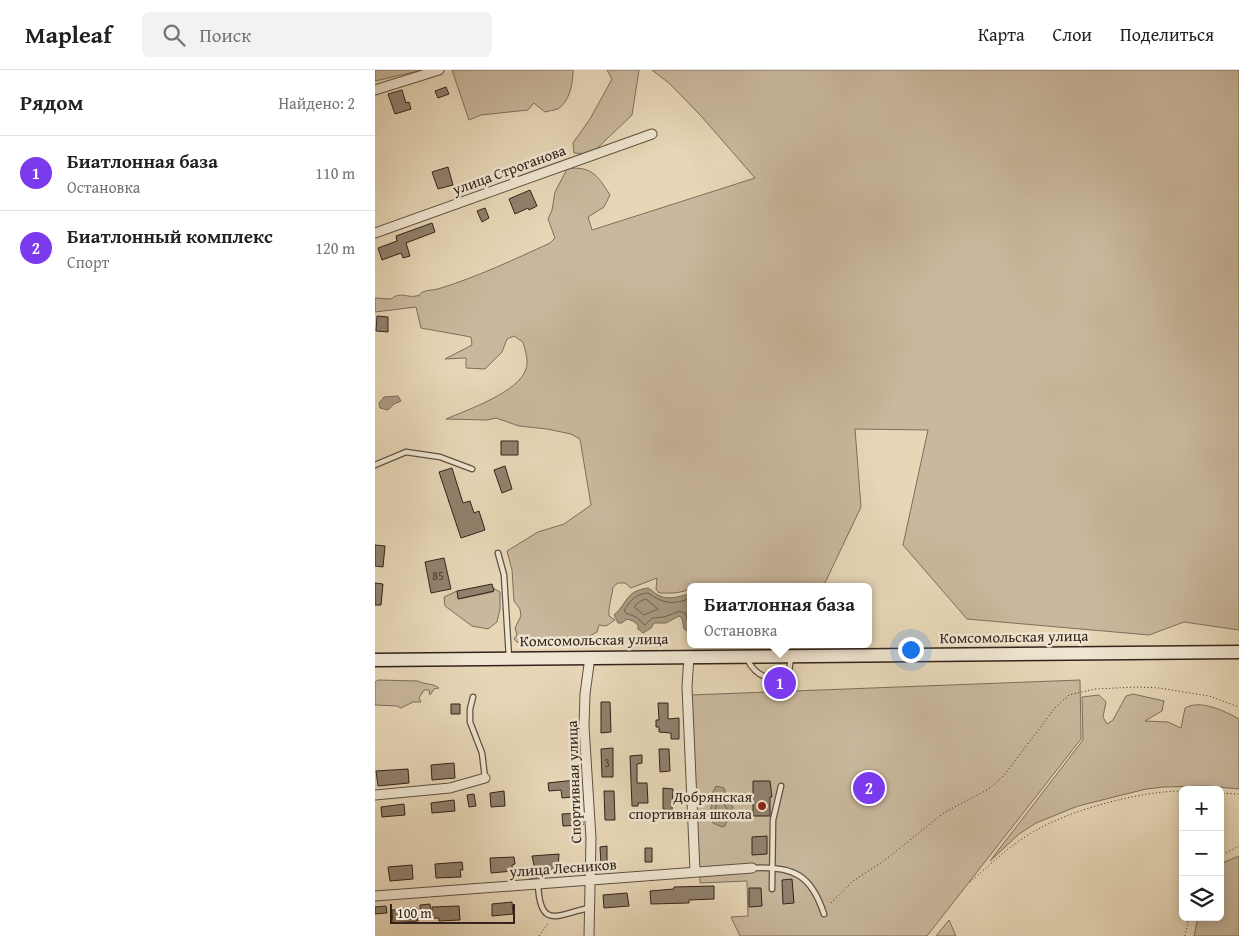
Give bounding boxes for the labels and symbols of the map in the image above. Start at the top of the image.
street label: улица Строганова [448,139,569,200]
house number: 85 [432,567,444,584]
street label: Комсомольская улица [940,625,1089,648]
street label: Комсомольская улица [520,628,669,651]
your location [898,637,924,663]
pin: 1 [764,664,796,702]
street label: Спортивная улица [561,719,586,844]
house number: 3 [604,754,610,771]
pin: 2 [853,769,885,807]
place label: Добрянская спортивная школа [629,786,753,824]
marker: Добрянская спортивная школа [756,800,768,812]
street label: улица Лесников [508,853,617,882]
scale bar [390,901,515,924]

